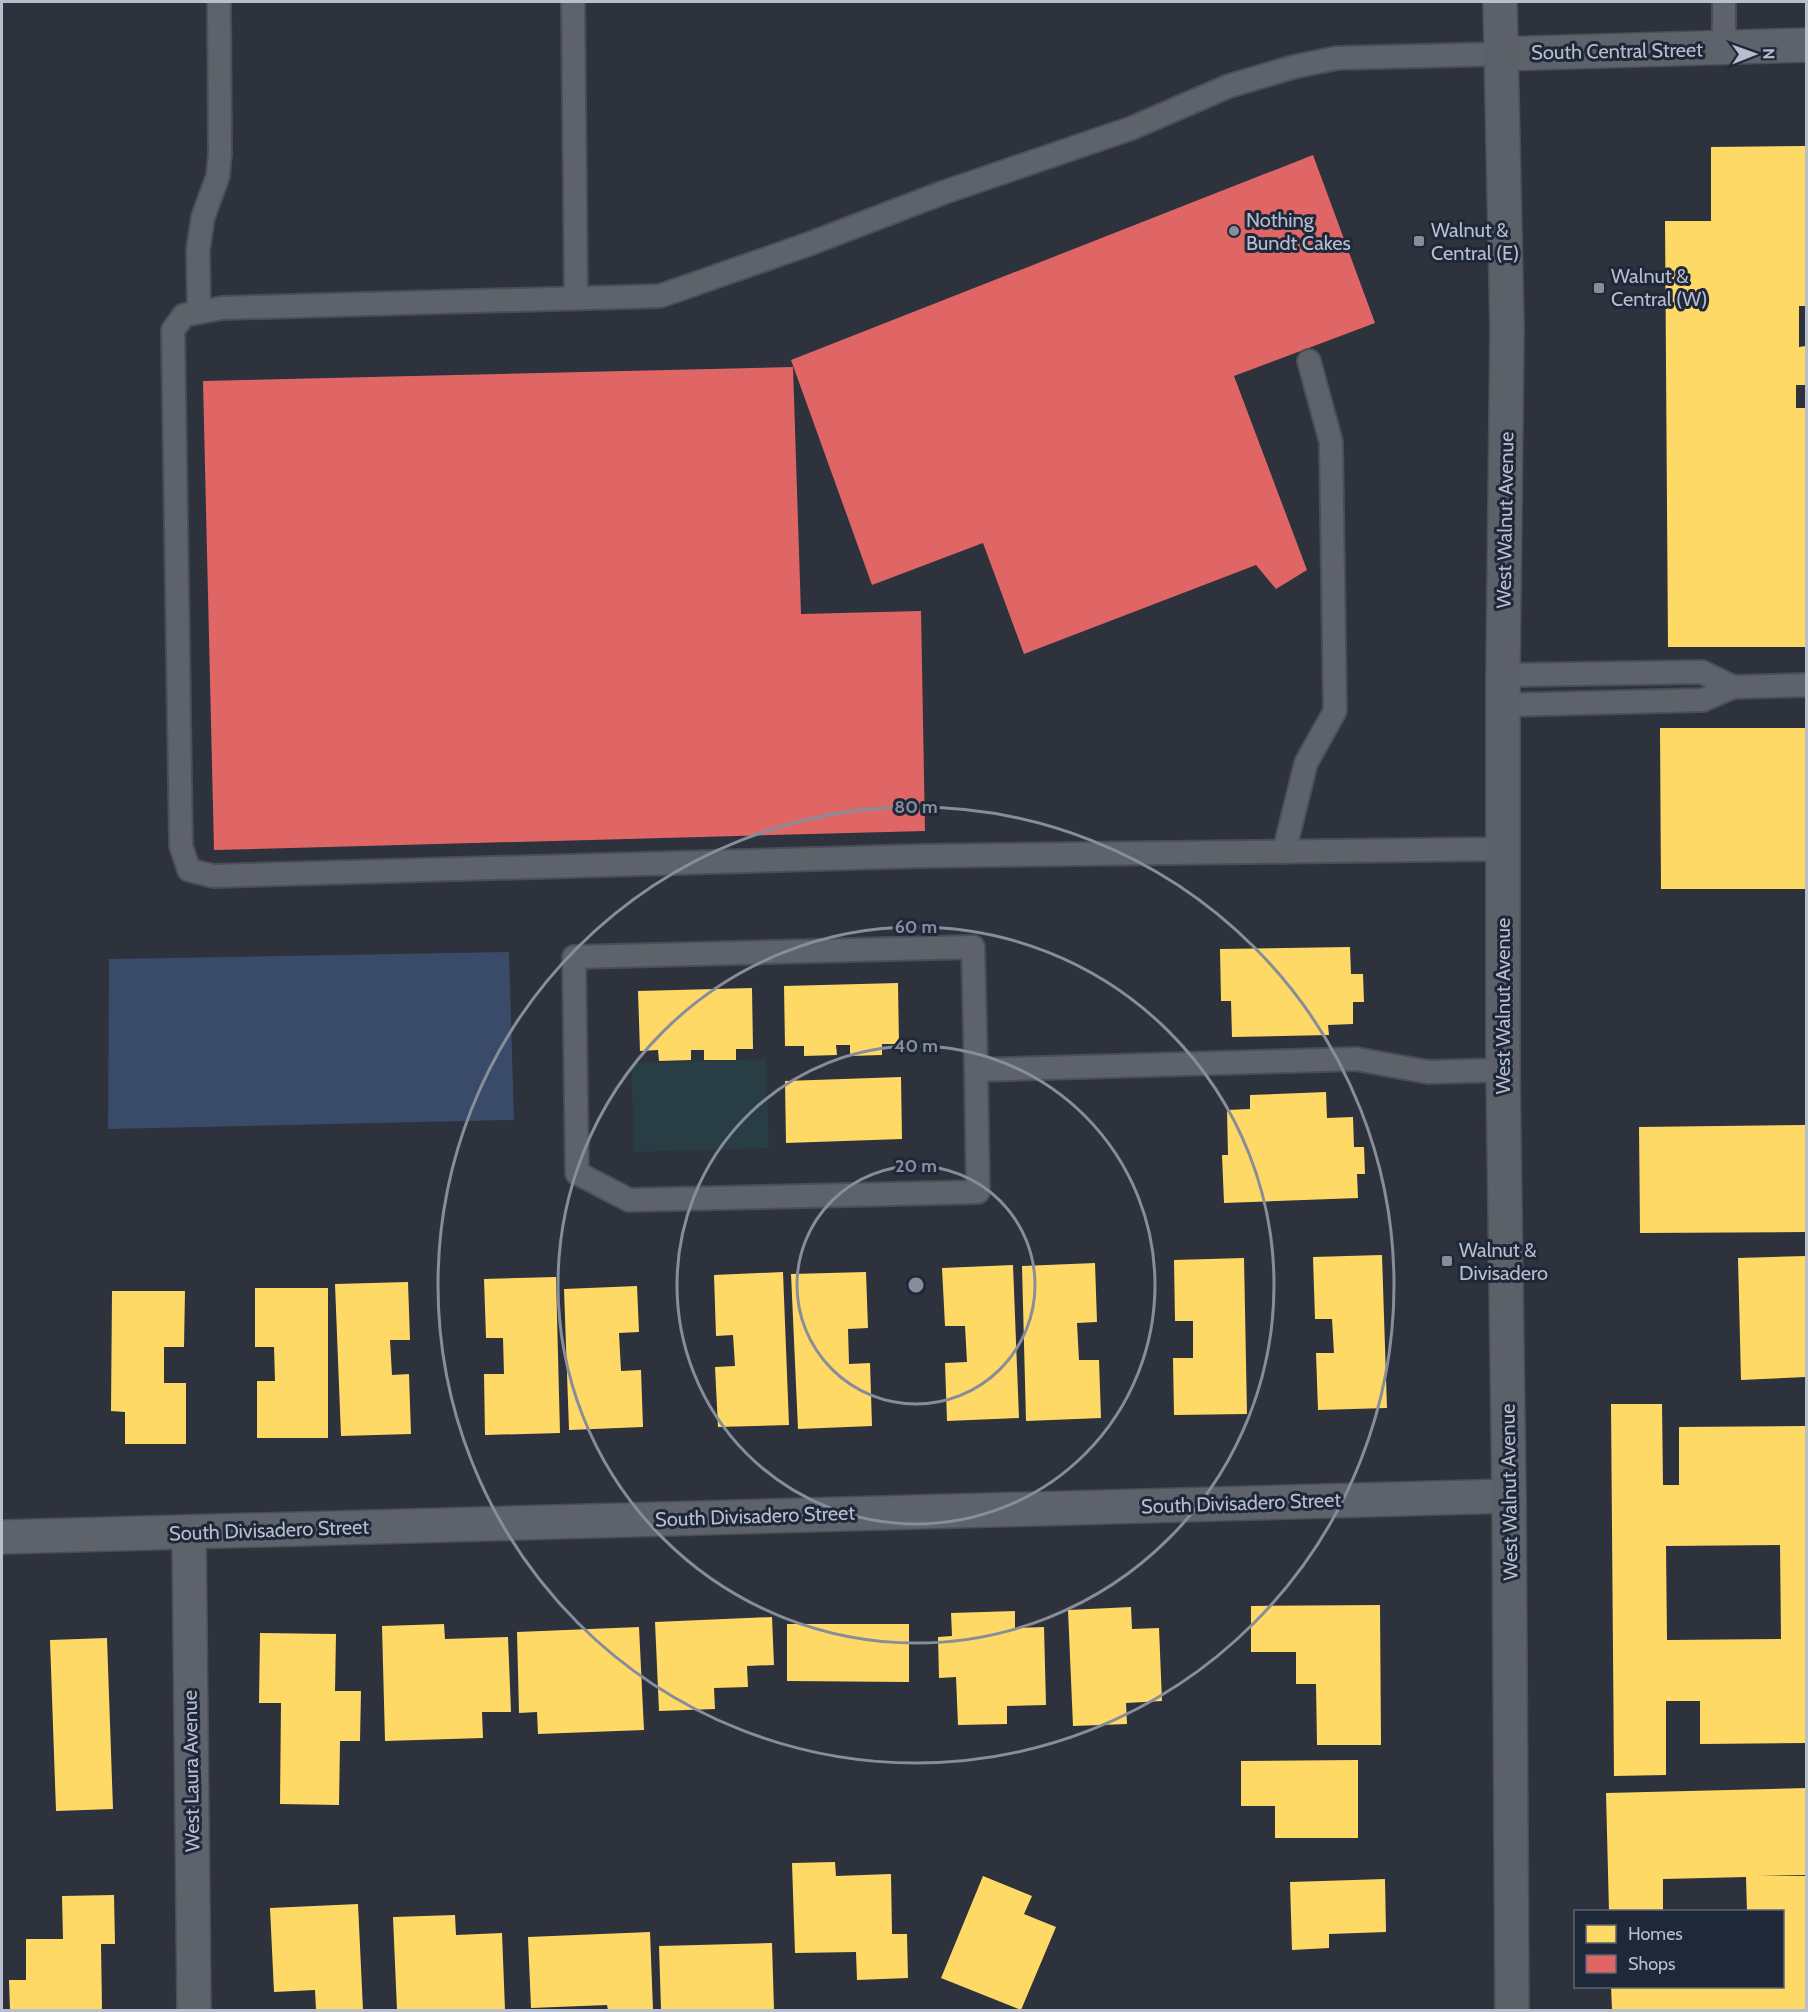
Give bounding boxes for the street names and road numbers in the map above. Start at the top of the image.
street label: South Central Street [1531,37,1703,64]
street label: West Walnut Avenue [1491,431,1519,609]
street label: West Walnut Avenue [1491,918,1515,1094]
street label: West Walnut Avenue [1495,1403,1523,1581]
street label: South Divisadero Street [1141,1488,1342,1518]
street label: South Divisadero Street [655,1501,856,1531]
street label: South Divisadero Street [169,1515,370,1545]
street label: West Laura Avenue [178,1690,204,1852]

